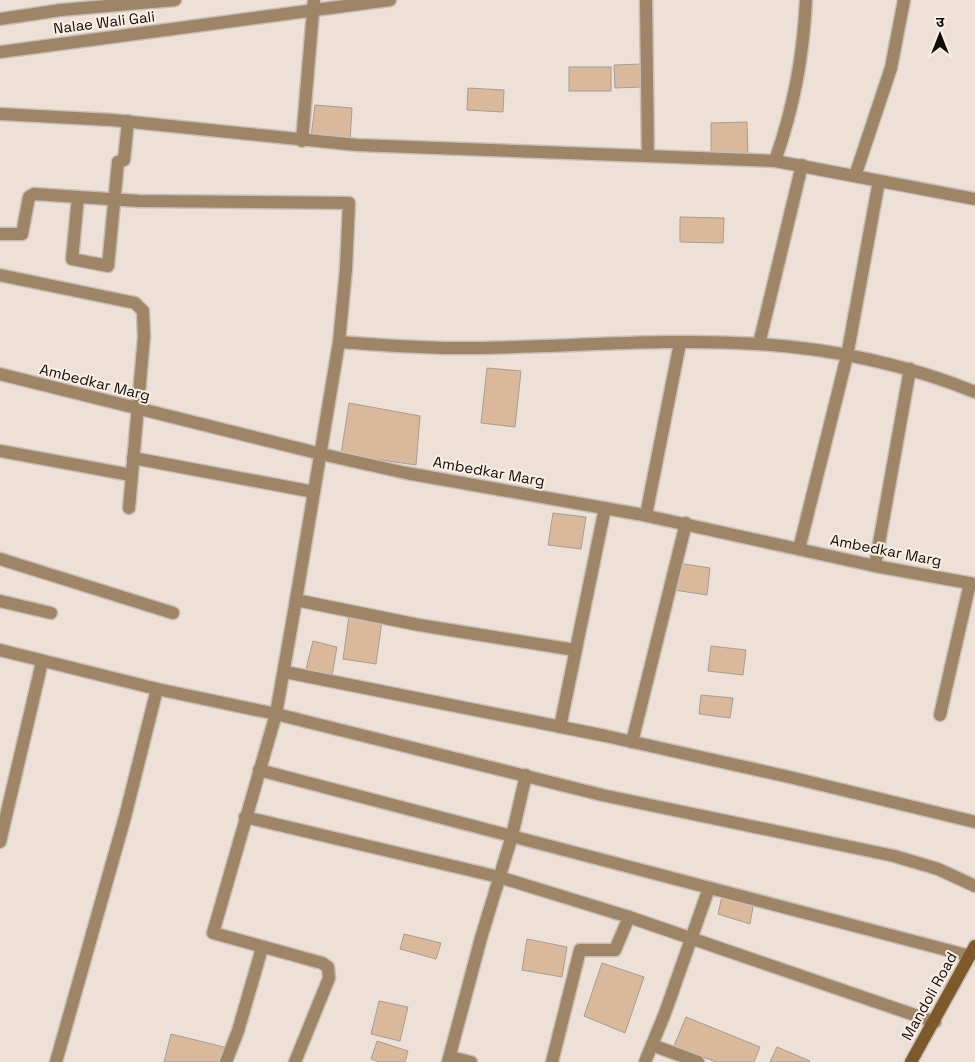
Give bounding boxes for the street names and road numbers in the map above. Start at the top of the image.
street label: Nalae Wali Gali [52,6,156,38]
street label: Ambedkar Marg [38,359,152,405]
street label: Ambedkar Marg [432,452,546,490]
street label: Ambedkar Marg [829,530,943,570]
street label: Mandoli Road [897,949,961,1043]

